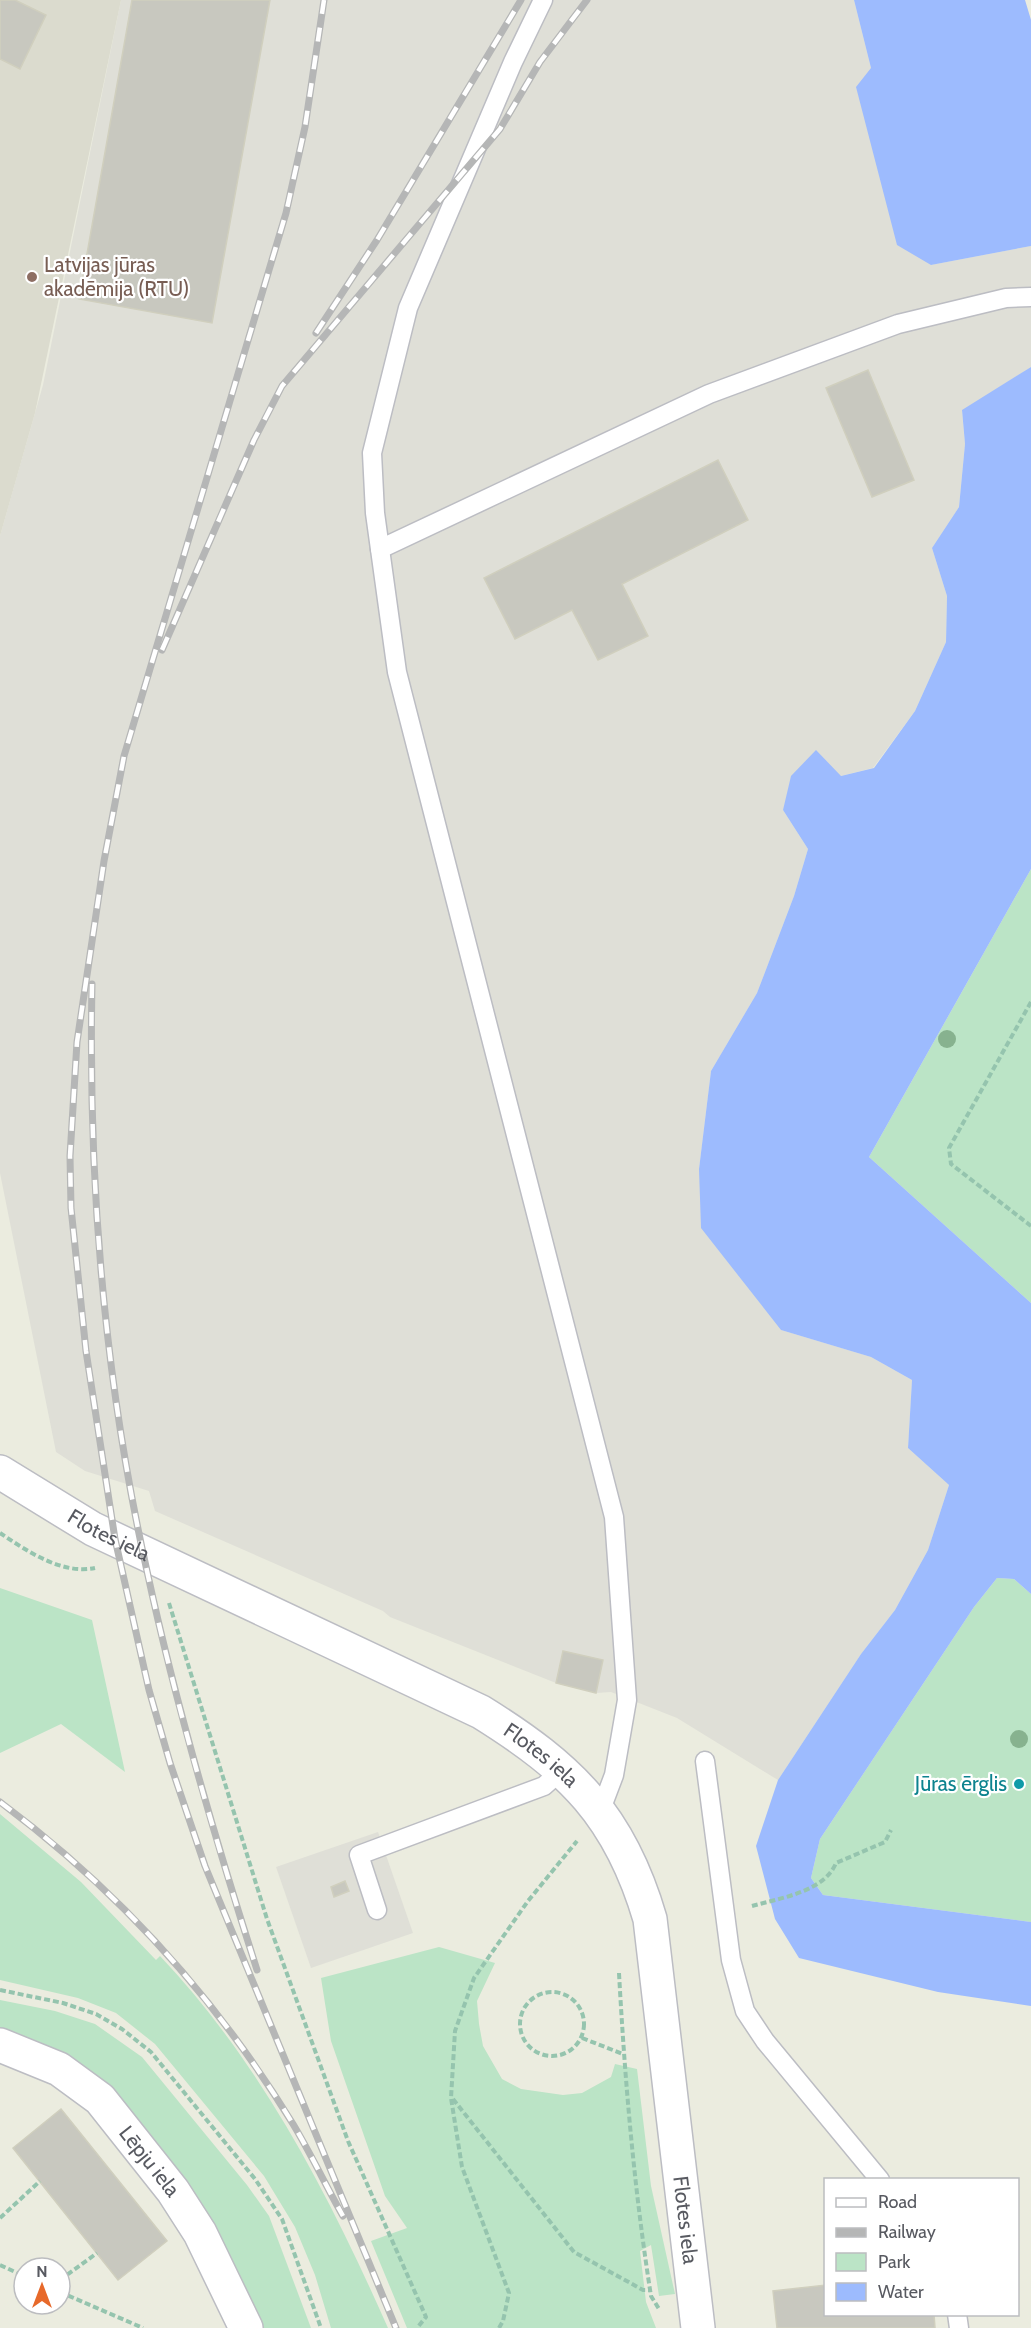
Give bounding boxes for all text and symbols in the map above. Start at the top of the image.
place label: Latvijas jūras akadēmija (RTU) [44,252,189,302]
marker: Latvijas jūras akadēmija (RTU) [25,270,39,284]
street label: Flotes iela [63,1504,154,1566]
street label: Flotes iela [499,1717,584,1792]
place label: Jūras ērglis [914,1771,1007,1796]
marker: Jūras ērglis [1012,1777,1026,1791]
street label: Lēpju iela [114,2120,186,2201]
street label: Flotes iela [668,2174,703,2265]
legend [824,2178,1019,2316]
text: Road [878,2191,917,2213]
text: Railway [878,2221,936,2243]
text: Park [878,2251,911,2273]
north arrow [12,2256,72,2316]
text: N [36,2262,48,2281]
text: Water [878,2281,924,2303]

